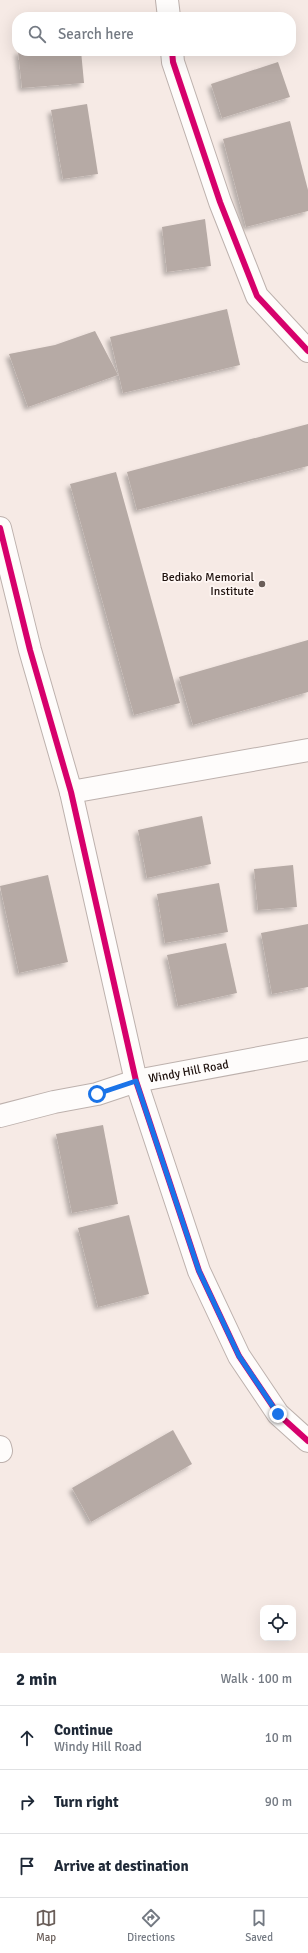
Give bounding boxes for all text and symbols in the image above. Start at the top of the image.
search box [12,12,296,56]
icon: search [26,23,48,45]
text: Search here [58,25,134,43]
place label: Bediako Memorial Institute [161,570,254,599]
marker: Bediako Memorial Institute [257,579,267,589]
street label: Windy Hill Road [147,1056,230,1086]
route start [88,1085,106,1103]
route end [269,1405,287,1423]
map controls [260,1605,296,1641]
button: locate [260,1605,296,1641]
text: 2 min [16,1669,57,1690]
text: Walk · 100 m [221,1671,292,1687]
text: Continue [54,1721,113,1739]
icon: ahead [16,1727,38,1749]
text: 10 m [265,1730,292,1746]
text: Windy Hill Road [54,1739,142,1755]
icon: right [16,1791,38,1813]
text: Turn right [54,1793,119,1811]
text: 90 m [265,1794,292,1810]
icon: arrive [16,1855,38,1877]
text: Arrive at destination [54,1857,189,1875]
tab: Map [35,1907,57,1944]
tab: Directions [127,1907,175,1944]
tab: Saved [245,1907,273,1944]

